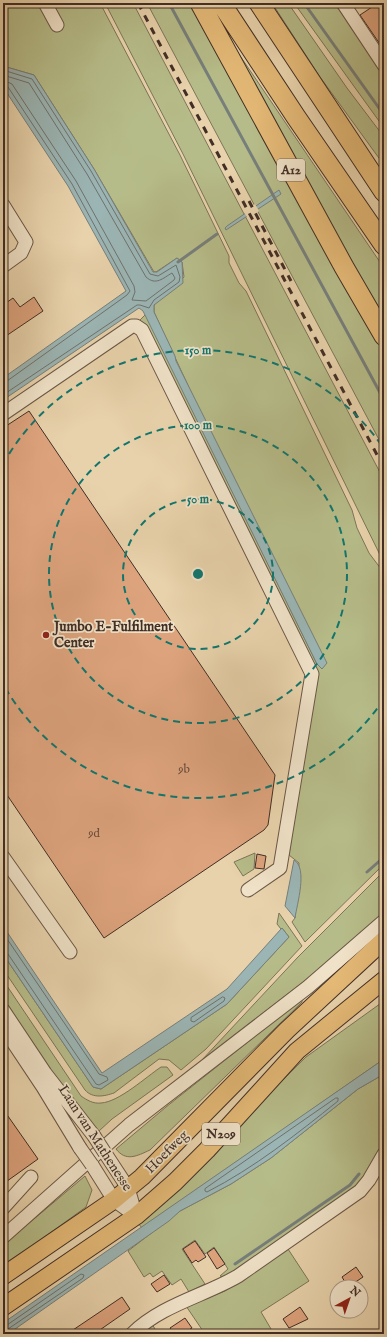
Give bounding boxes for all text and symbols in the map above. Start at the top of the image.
road number: A12 [277,159,305,181]
text: 150 m [185,343,212,358]
text: 100 m [184,418,213,433]
text: 50 m [187,492,210,507]
centre of rings [191,567,205,581]
place label: Jumbo E-Fulfilment Center [52,618,173,652]
marker: Jumbo E-Fulfilment Center [41,630,51,640]
house number: 9b [177,762,190,777]
house number: 9d [87,826,100,841]
street label: Laan van Mathenesse [54,1081,136,1195]
road number: N209 [202,1123,240,1145]
street label: Hoefweg [142,1126,193,1177]
north arrow [329,1279,369,1319]
text: N [346,1283,363,1301]

